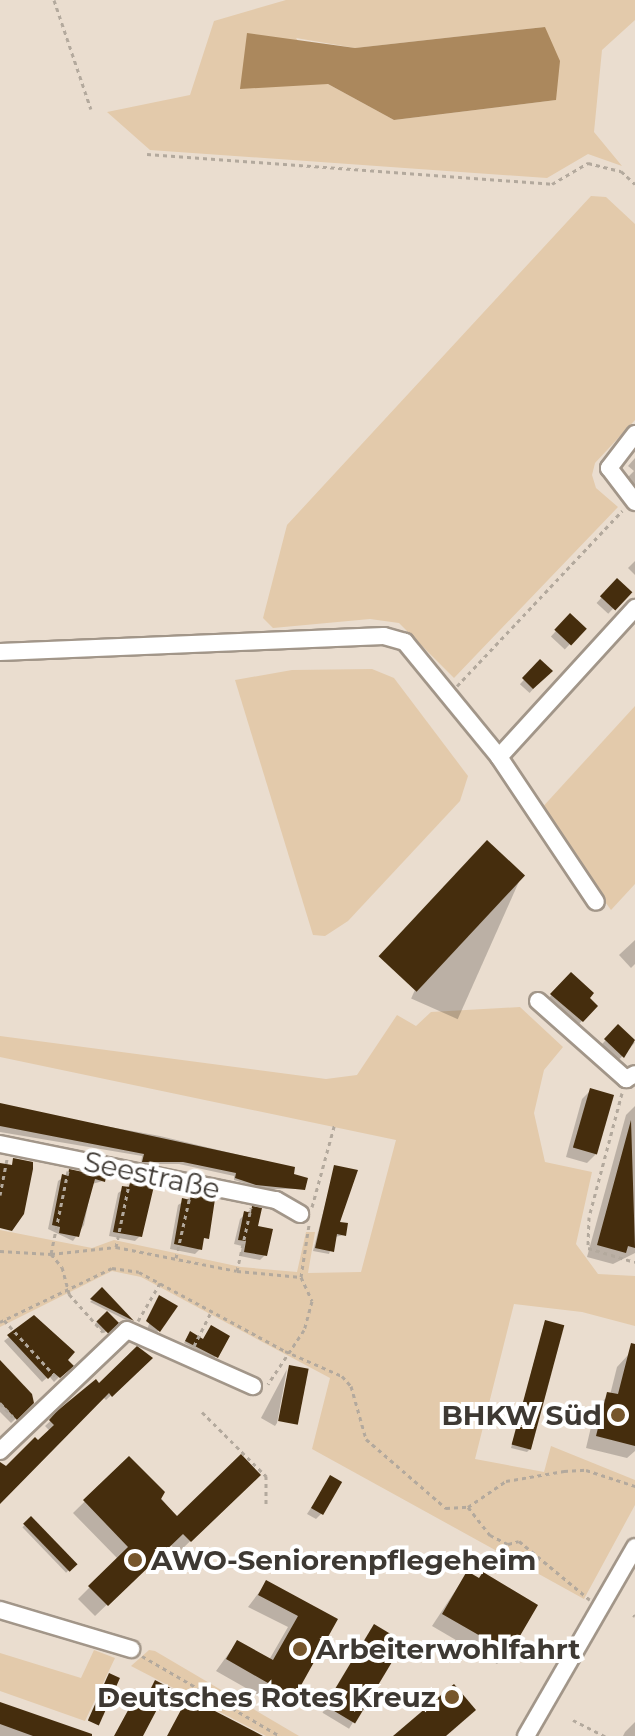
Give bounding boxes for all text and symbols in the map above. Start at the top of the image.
street label: Seestraße [81,1144,223,1206]
place label: BHKW Süd [441,1398,602,1432]
marker: BHKW Süd [609,1406,627,1424]
place label: AWO-Seniorenpflegeheim [151,1543,536,1577]
marker: AWO-Seniorenpflegeheim [126,1551,144,1569]
place label: Arbeiterwohlfahrt [316,1632,580,1666]
marker: Arbeiterwohlfahrt [291,1640,309,1658]
place label: Deutsches Rotes Kreuz [97,1680,436,1714]
marker: Deutsches Rotes Kreuz [443,1688,461,1706]

